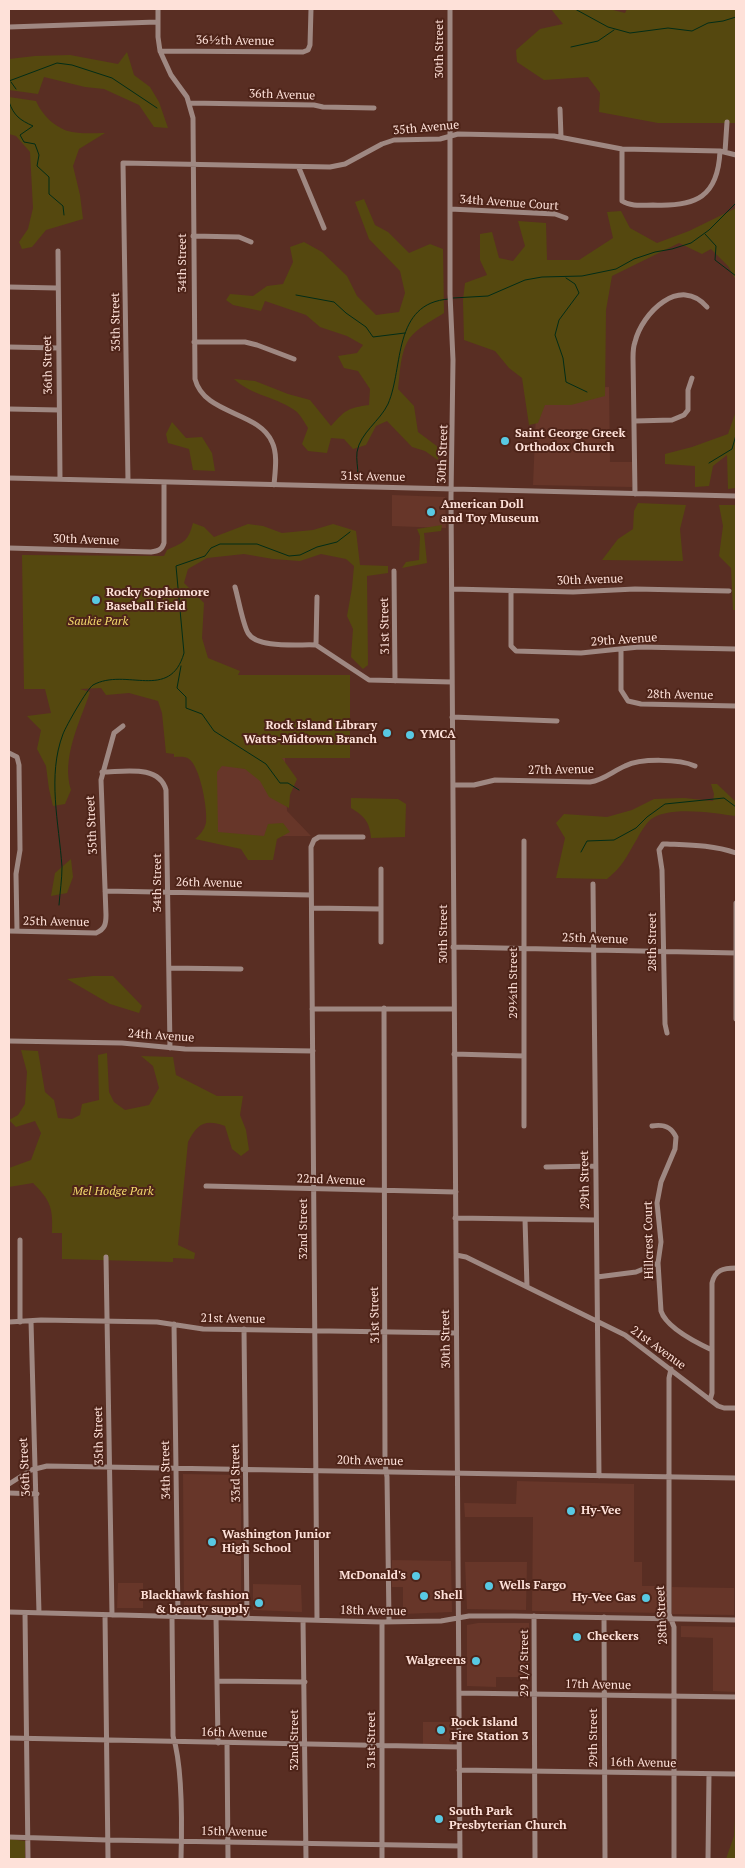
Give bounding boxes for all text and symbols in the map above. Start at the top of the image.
street label: 30th Street [433,19,447,79]
street label: 36½th Avenue [196,33,274,49]
street label: 36th Avenue [249,87,315,103]
street label: 35th Avenue [392,118,460,138]
street label: 34th Avenue Court [459,192,559,214]
street label: 34th Street [176,233,190,293]
street label: 35th Street [108,292,124,352]
street label: 36th Street [40,335,56,395]
street label: 30th Street [435,424,451,484]
place label: Saint George Greek Orthodox Church [515,427,625,455]
marker: Saint George Greek Orthodox Church [499,435,511,447]
street label: 31st Avenue [341,469,405,485]
place label: American Doll and Toy Museum [441,498,539,526]
marker: American Doll and Toy Museum [425,506,437,518]
street label: 30th Avenue [53,532,119,548]
street label: 30th Avenue [557,572,623,588]
place label: Rocky Sophomore Baseball Field [106,586,209,614]
marker: Rocky Sophomore Baseball Field [90,594,102,606]
street label: 31st Street [377,597,393,655]
park label: Saukie Park [68,615,128,629]
street label: 29th Avenue [590,630,658,650]
street label: 28th Avenue [647,687,713,703]
place label: Rock Island Library Watts-Midtown Branch [244,719,377,747]
marker: Rock Island Library Watts-Midtown Branch [381,727,393,739]
place label: YMCA [420,728,456,742]
marker: YMCA [404,729,416,741]
street label: 27th Avenue [528,762,594,778]
street label: 35th Street [83,795,101,855]
street label: 34th Street [151,853,165,913]
street label: 26th Avenue [176,875,242,891]
street label: 30th Street [437,904,451,964]
street label: 28th Street [646,912,660,972]
street label: 25th Avenue [23,914,89,930]
street label: 25th Avenue [562,931,628,947]
street label: 29½th Street [507,947,521,1019]
street label: 24th Avenue [127,1026,195,1046]
street label: 29th Street [577,1150,593,1210]
street label: 22nd Avenue [296,1172,366,1188]
park label: Mel Hodge Park [72,1185,154,1199]
street label: 32nd Street [297,1198,311,1260]
street label: Hillcrest Court [641,1201,657,1279]
street label: 31st Street [367,1286,383,1344]
street label: 30th Street [438,1309,454,1369]
street label: 21st Avenue [201,1311,265,1327]
street label: 21st Avenue [628,1323,688,1373]
street label: 35th Street [91,1406,107,1466]
street label: 36th Street [16,1437,34,1497]
street label: 34th Street [158,1440,174,1500]
street label: 33rd Street [228,1443,244,1503]
street label: 20th Avenue [337,1453,403,1469]
place label: Hy-Vee [581,1504,621,1518]
marker: Hy-Vee [565,1505,577,1517]
place label: Washington Junior High School [222,1528,331,1556]
marker: Washington Junior High School [206,1536,218,1548]
place label: McDonald's [339,1569,406,1583]
marker: McDonald's [410,1570,422,1582]
place label: Wells Fargo [499,1579,566,1593]
marker: Wells Fargo [483,1580,495,1592]
street label: 28th Street [653,1585,671,1645]
place label: Blackhawk fashion & beauty supply [141,1589,249,1617]
place label: Shell [434,1589,463,1603]
marker: Shell [418,1590,430,1602]
place label: Hy-Vee Gas [572,1591,636,1605]
marker: Hy-Vee Gas [640,1592,652,1604]
marker: Blackhawk fashion & beauty supply [253,1597,265,1609]
street label: 18th Avenue [340,1603,406,1619]
street label: 29 1/2 Street [518,1629,532,1697]
place label: Checkers [587,1630,639,1644]
marker: Checkers [571,1631,583,1643]
place label: Walgreens [406,1654,466,1668]
marker: Walgreens [470,1655,482,1667]
street label: 17th Avenue [565,1677,631,1693]
street label: 29th Street [587,1708,601,1768]
street label: 32nd Street [288,1709,302,1771]
street label: 31st Street [365,1711,379,1769]
place label: Rock Island Fire Station 3 [451,1716,529,1744]
marker: Rock Island Fire Station 3 [435,1724,447,1736]
street label: 16th Avenue [201,1725,267,1741]
street label: 16th Avenue [610,1755,676,1771]
place label: South Park Presbyterian Church [449,1805,567,1833]
marker: South Park Presbyterian Church [433,1813,445,1825]
street label: 15th Avenue [201,1824,267,1840]

